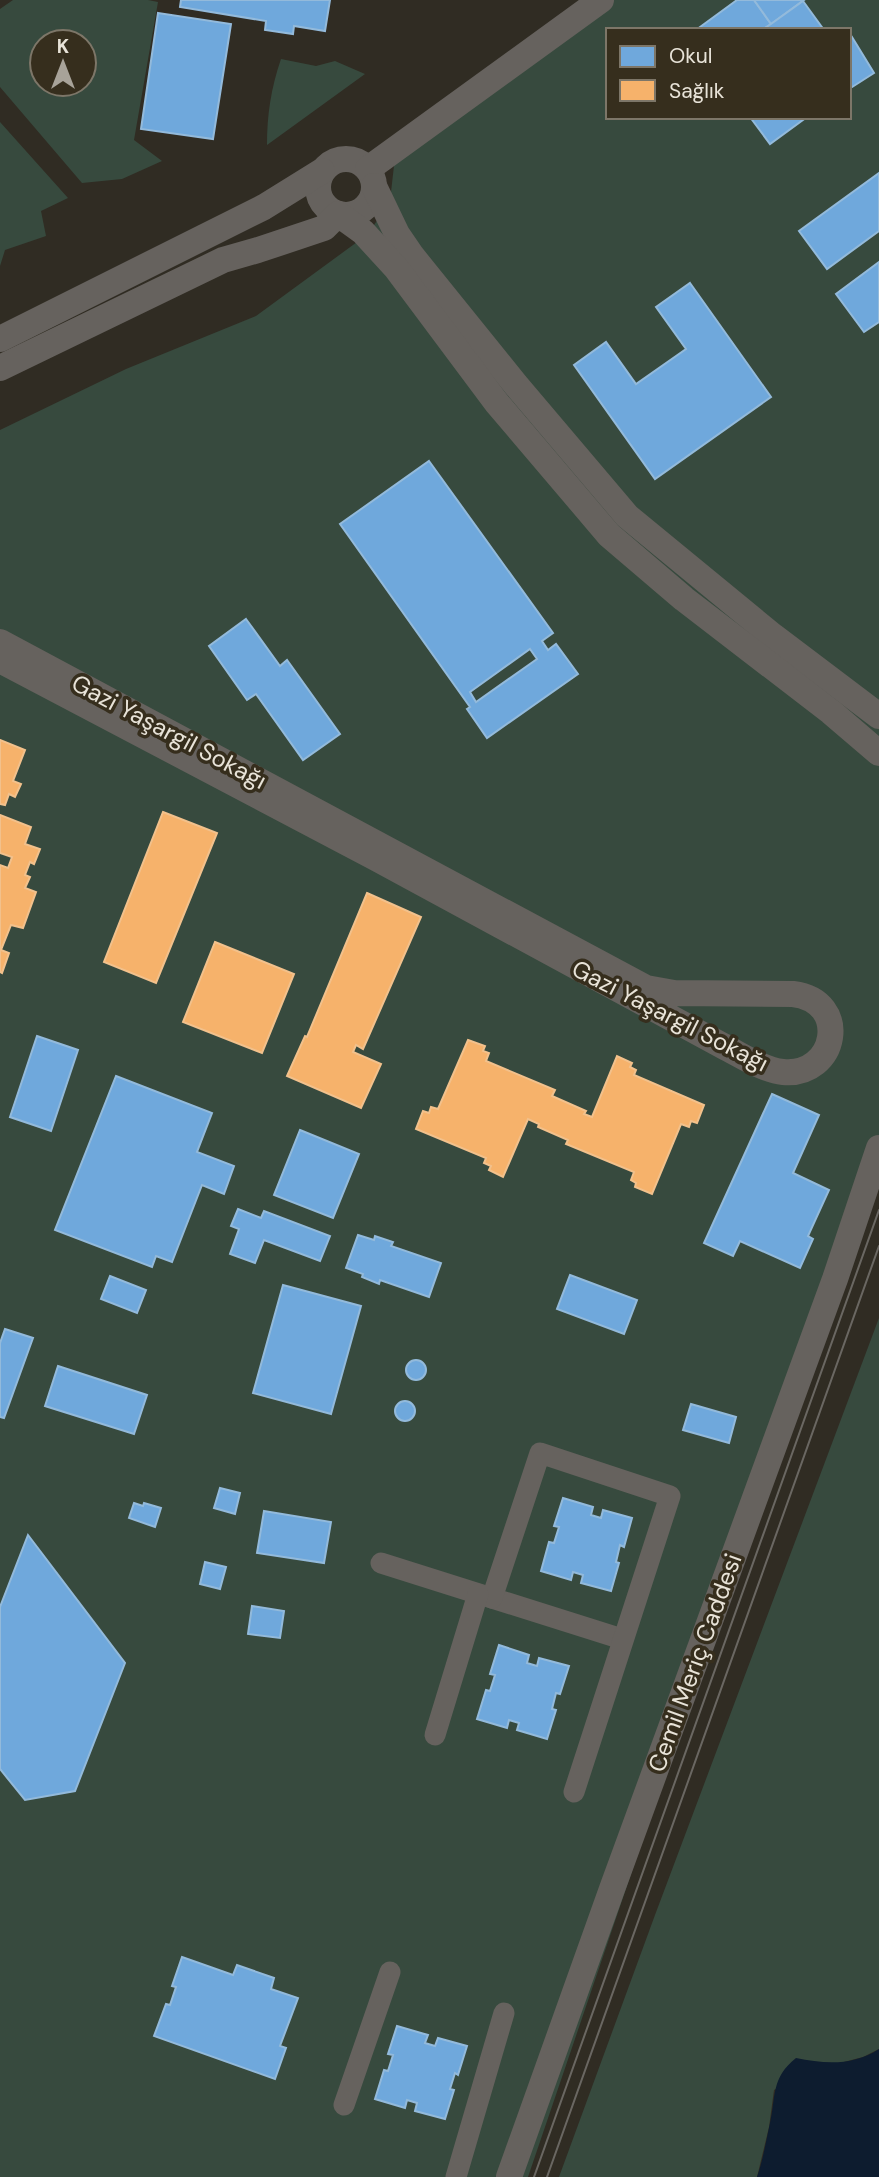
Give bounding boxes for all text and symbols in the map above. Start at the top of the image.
north arrow [28,28,98,98]
legend [606,28,851,119]
text: K [57,34,69,59]
text: Okul [669,42,713,70]
text: Sağlık [669,77,725,105]
street label: Gazi Yaşargil Sokağı [67,667,272,796]
street label: Gazi Yaşargil Sokağı [567,953,774,1078]
street label: Cemil Meriç Caddesi [641,1549,748,1776]

